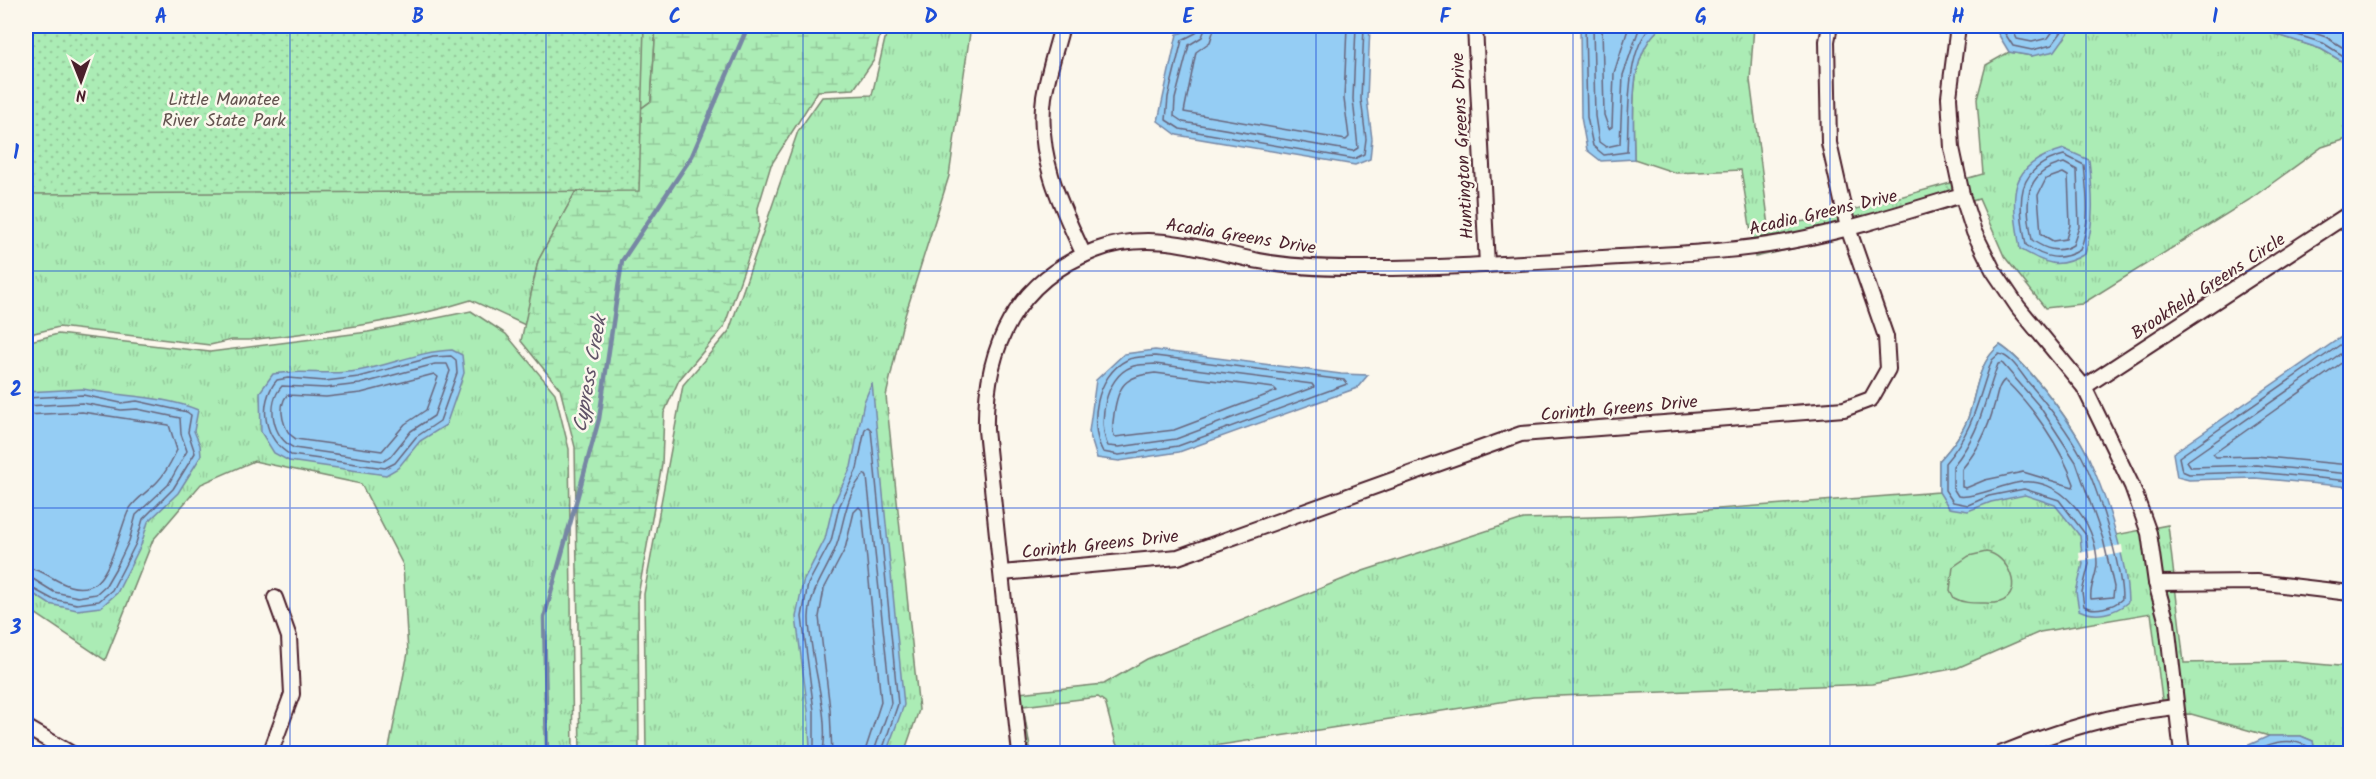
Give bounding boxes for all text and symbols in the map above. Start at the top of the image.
text: A [155,2,167,34]
text: B [412,2,424,34]
text: C [669,2,681,34]
text: D [924,2,938,34]
text: E [1182,2,1194,34]
text: F [1440,2,1452,34]
text: G [1695,2,1707,34]
text: H [1951,2,1965,34]
text: I [2212,2,2218,34]
north arrow [51,51,111,111]
street label: Huntington Greens Drive [1444,52,1483,240]
text: N [76,82,87,107]
park label: Little Manatee River State Park [162,86,286,136]
text: 1 [13,138,19,170]
street label: Acadia Greens Drive [1746,182,1900,245]
street label: Acadia Greens Drive [1164,211,1318,264]
street label: Brookfield Greens Circle [2126,226,2292,348]
water label: Cypress Creek [565,311,617,435]
text: 2 [10,375,22,407]
street label: Corinth Greens Drive [1539,388,1699,431]
street label: Corinth Greens Drive [1020,523,1180,568]
text: 3 [10,613,22,645]

